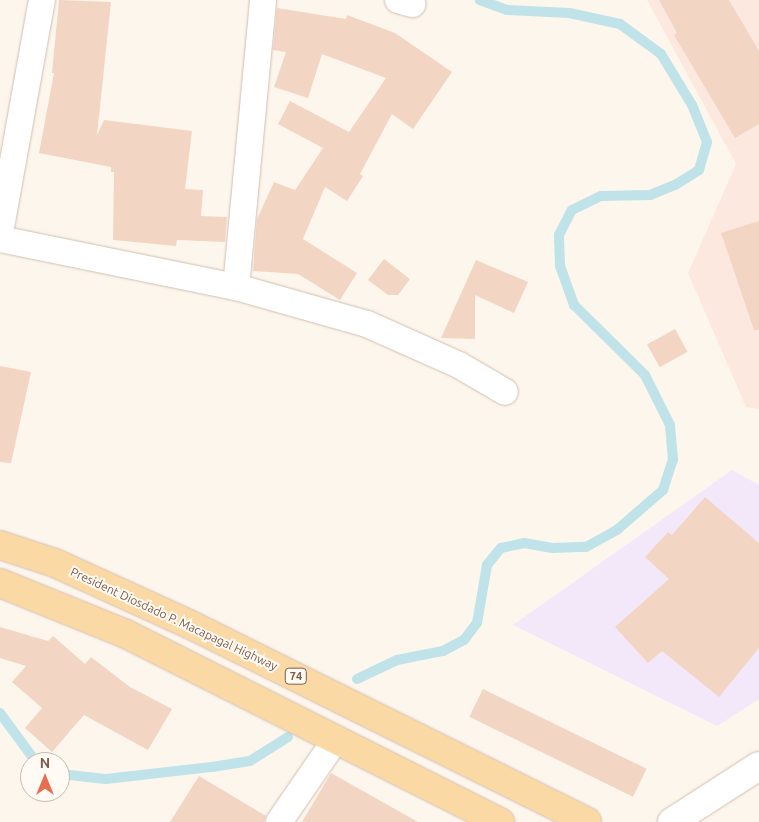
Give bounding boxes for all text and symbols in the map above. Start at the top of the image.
street label: President Diosdado P. Macapagal Highway [68,565,280,673]
road number: 74 [285,668,307,684]
north arrow [20,752,70,802]
text: N [40,755,50,771]

